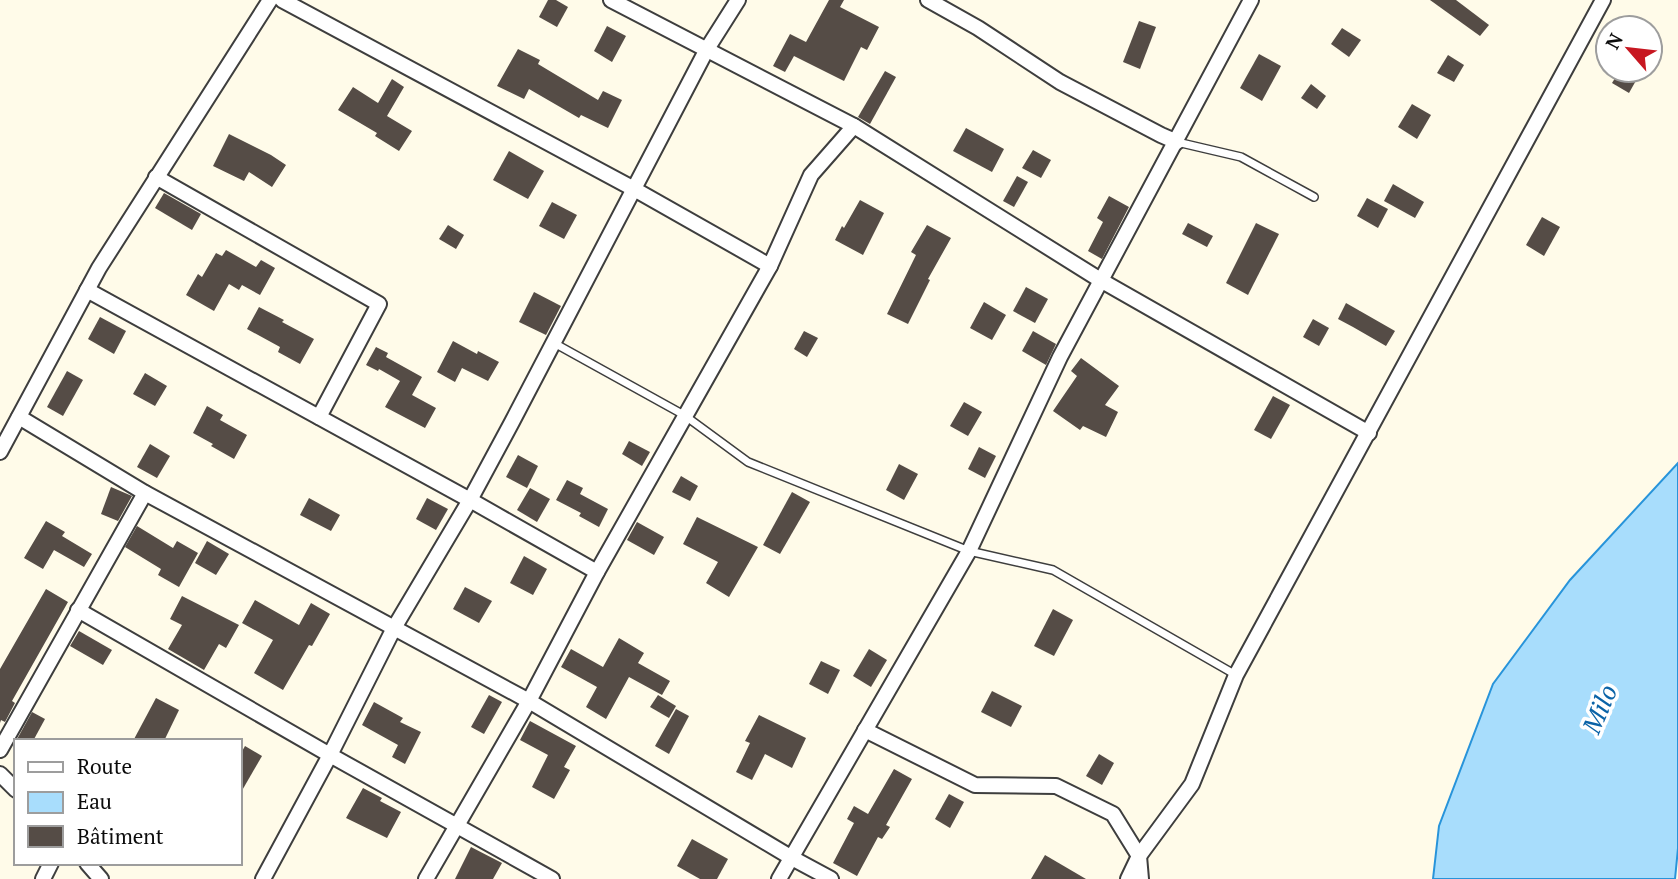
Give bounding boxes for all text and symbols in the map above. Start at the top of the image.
north arrow [1594,14,1664,84]
text: N [1599,28,1628,53]
water label: Milo [1573,679,1624,739]
legend [14,739,242,865]
text: Route [77,752,132,780]
text: Eau [77,787,112,815]
text: Bâtiment [77,822,164,850]

